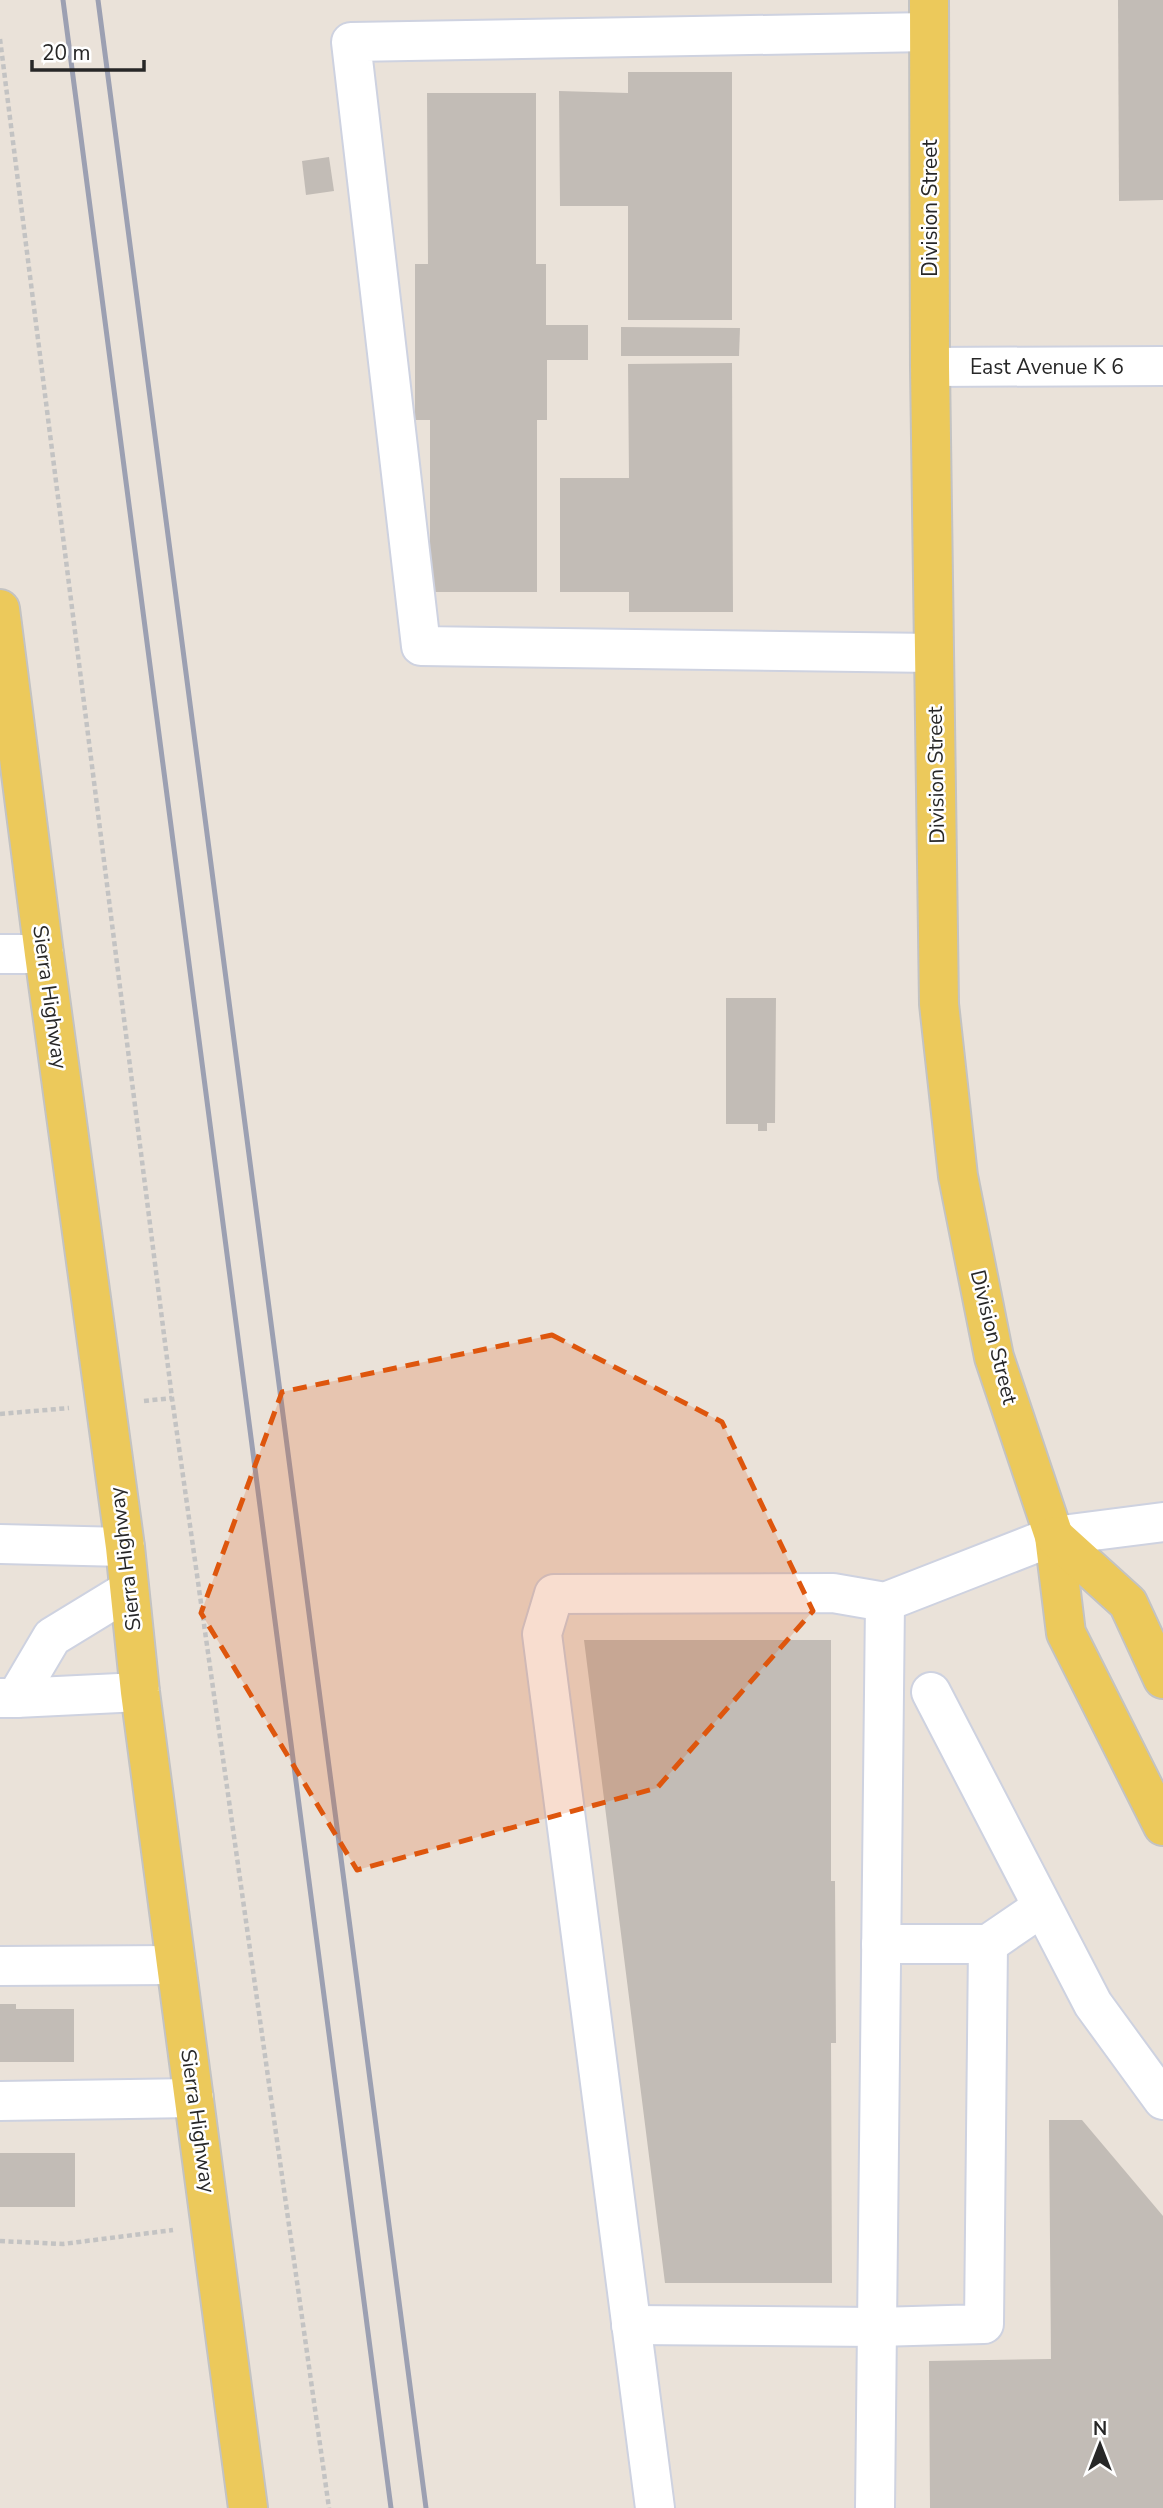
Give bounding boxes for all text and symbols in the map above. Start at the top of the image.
scale bar [32,28,144,72]
text: 20 m [42,39,91,67]
street label: Division Street [916,139,944,277]
street label: East Avenue K 6 [970,353,1124,381]
street label: Division Street [921,705,951,844]
street label: Sierra Highway [26,923,74,1071]
street label: Division Street [964,1267,1024,1408]
street label: Sierra Highway [102,1485,148,1633]
street label: Sierra Highway [174,2047,222,2195]
north arrow [1065,2410,1135,2480]
text: N [1093,2416,1107,2442]

